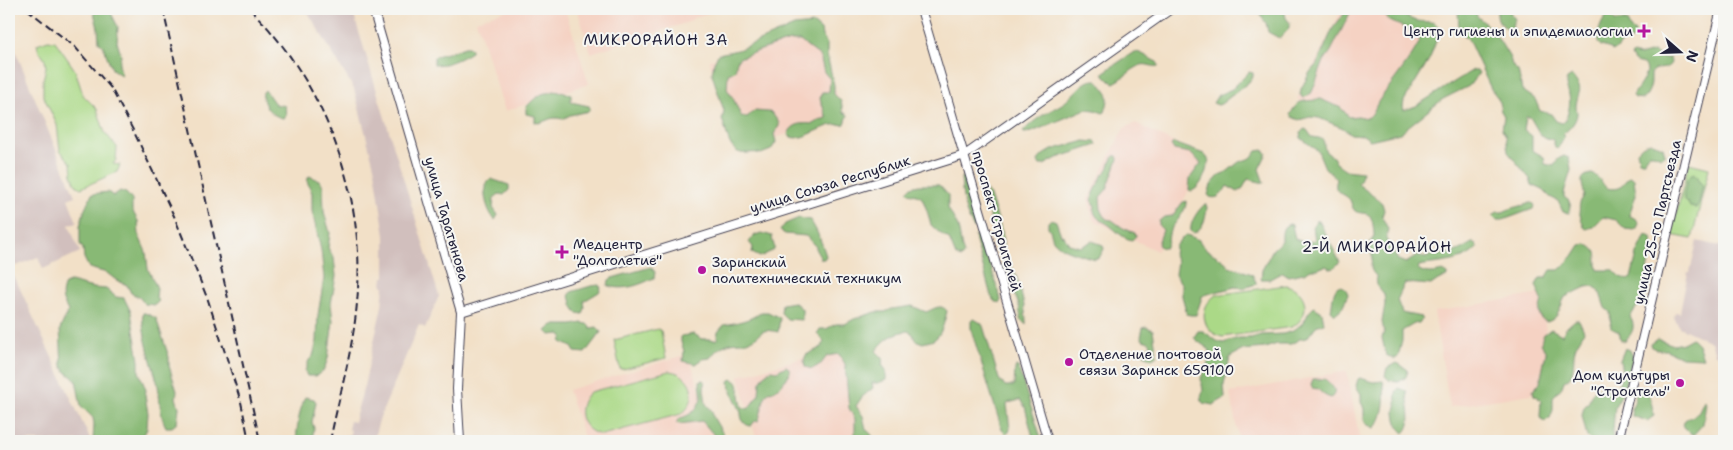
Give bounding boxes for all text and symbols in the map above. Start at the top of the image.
place label: Центр гигиены и эпидемиологии [1403,22,1633,40]
marker: Центр гигиены и эпидемиологии [1637,24,1651,38]
north arrow [1656,28,1706,78]
district label: МИКРОРАЙОН 3А [584,29,728,50]
text: N [1682,48,1703,65]
street label: улица 25-го Партсъезда [1629,138,1685,306]
street label: проспект Строителей [968,149,1026,293]
street label: улица Союза Республик [748,151,913,217]
street label: улица Таратынова [421,155,473,284]
place label: Медцентр "Долголетие" [573,235,662,269]
district label: 2-Й МИКРОРАЙОН [1302,236,1452,257]
marker: Медцентр "Долголетие" [555,245,569,259]
place label: Заринский политехнический техникум [712,253,901,287]
marker: Заринский политехнический техникум [696,264,708,276]
place label: Отделение почтовой связи Заринск 659100 [1079,345,1234,379]
marker: Отделение почтовой связи Заринск 659100 [1063,356,1075,368]
place label: Дом культуры "Строитель" [1573,366,1670,400]
marker: Дом культуры "Строитель" [1674,377,1686,389]

